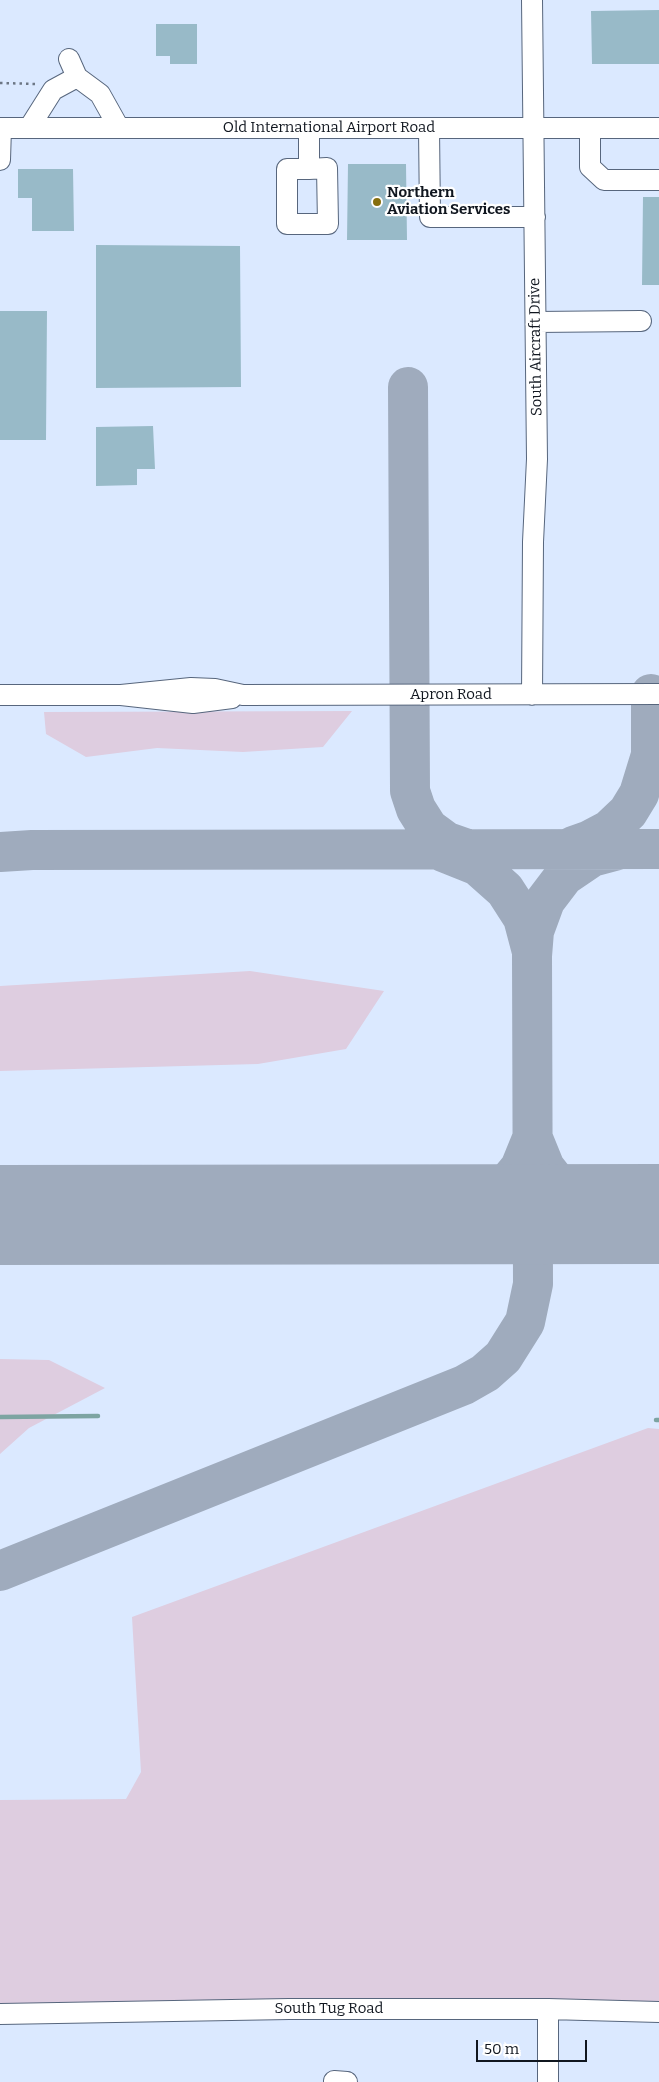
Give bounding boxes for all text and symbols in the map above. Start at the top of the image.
street label: Old International Airport Road [223,119,435,137]
place label: Northern Aviation Services [387,184,510,219]
marker: Northern Aviation Services [371,196,383,208]
street label: South Aircraft Drive [526,278,546,416]
street label: Apron Road [410,686,492,704]
street label: South Tug Road [275,2000,383,2018]
scale bar [479,2030,590,2062]
text: 50 m [484,2040,519,2058]

